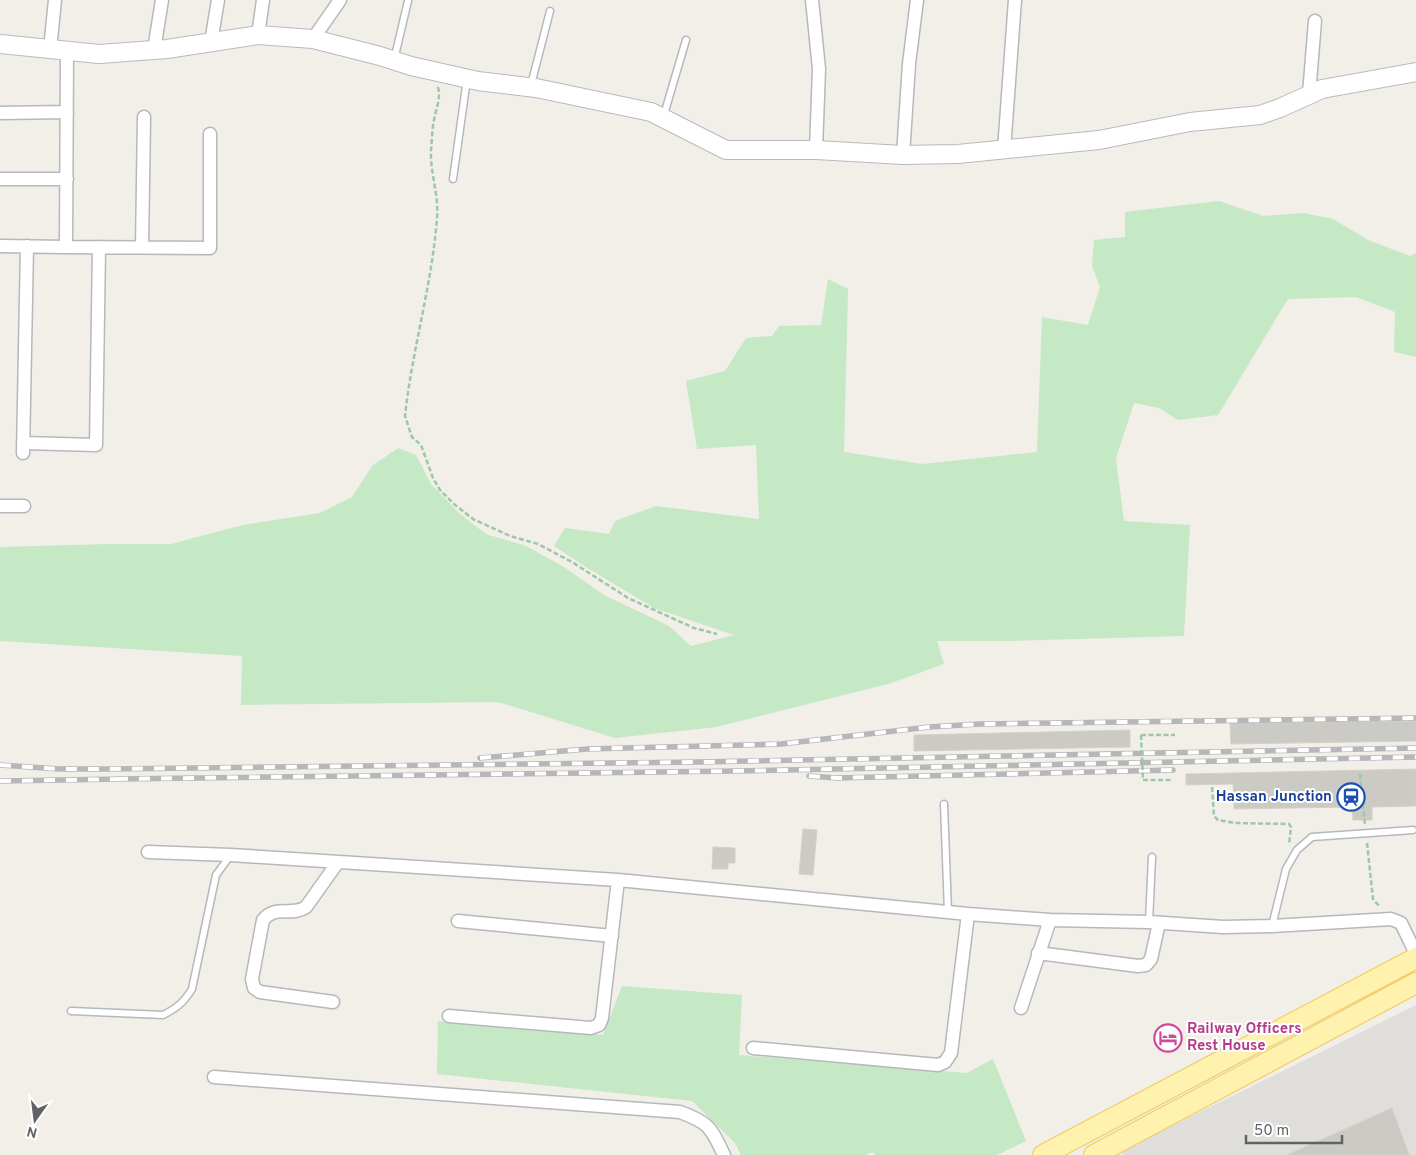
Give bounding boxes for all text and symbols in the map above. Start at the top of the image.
station icon: Hassan Junction [1336,782,1366,812]
place label: Hassan Junction [1216,788,1332,807]
place label: Railway Officers Rest House [1187,1020,1302,1056]
hotel icon: Railway Officers Rest House [1153,1023,1183,1053]
north arrow [10,1095,60,1145]
scale bar [1246,1112,1342,1144]
text: N [25,1122,39,1141]
text: 50 m [1254,1122,1289,1141]

